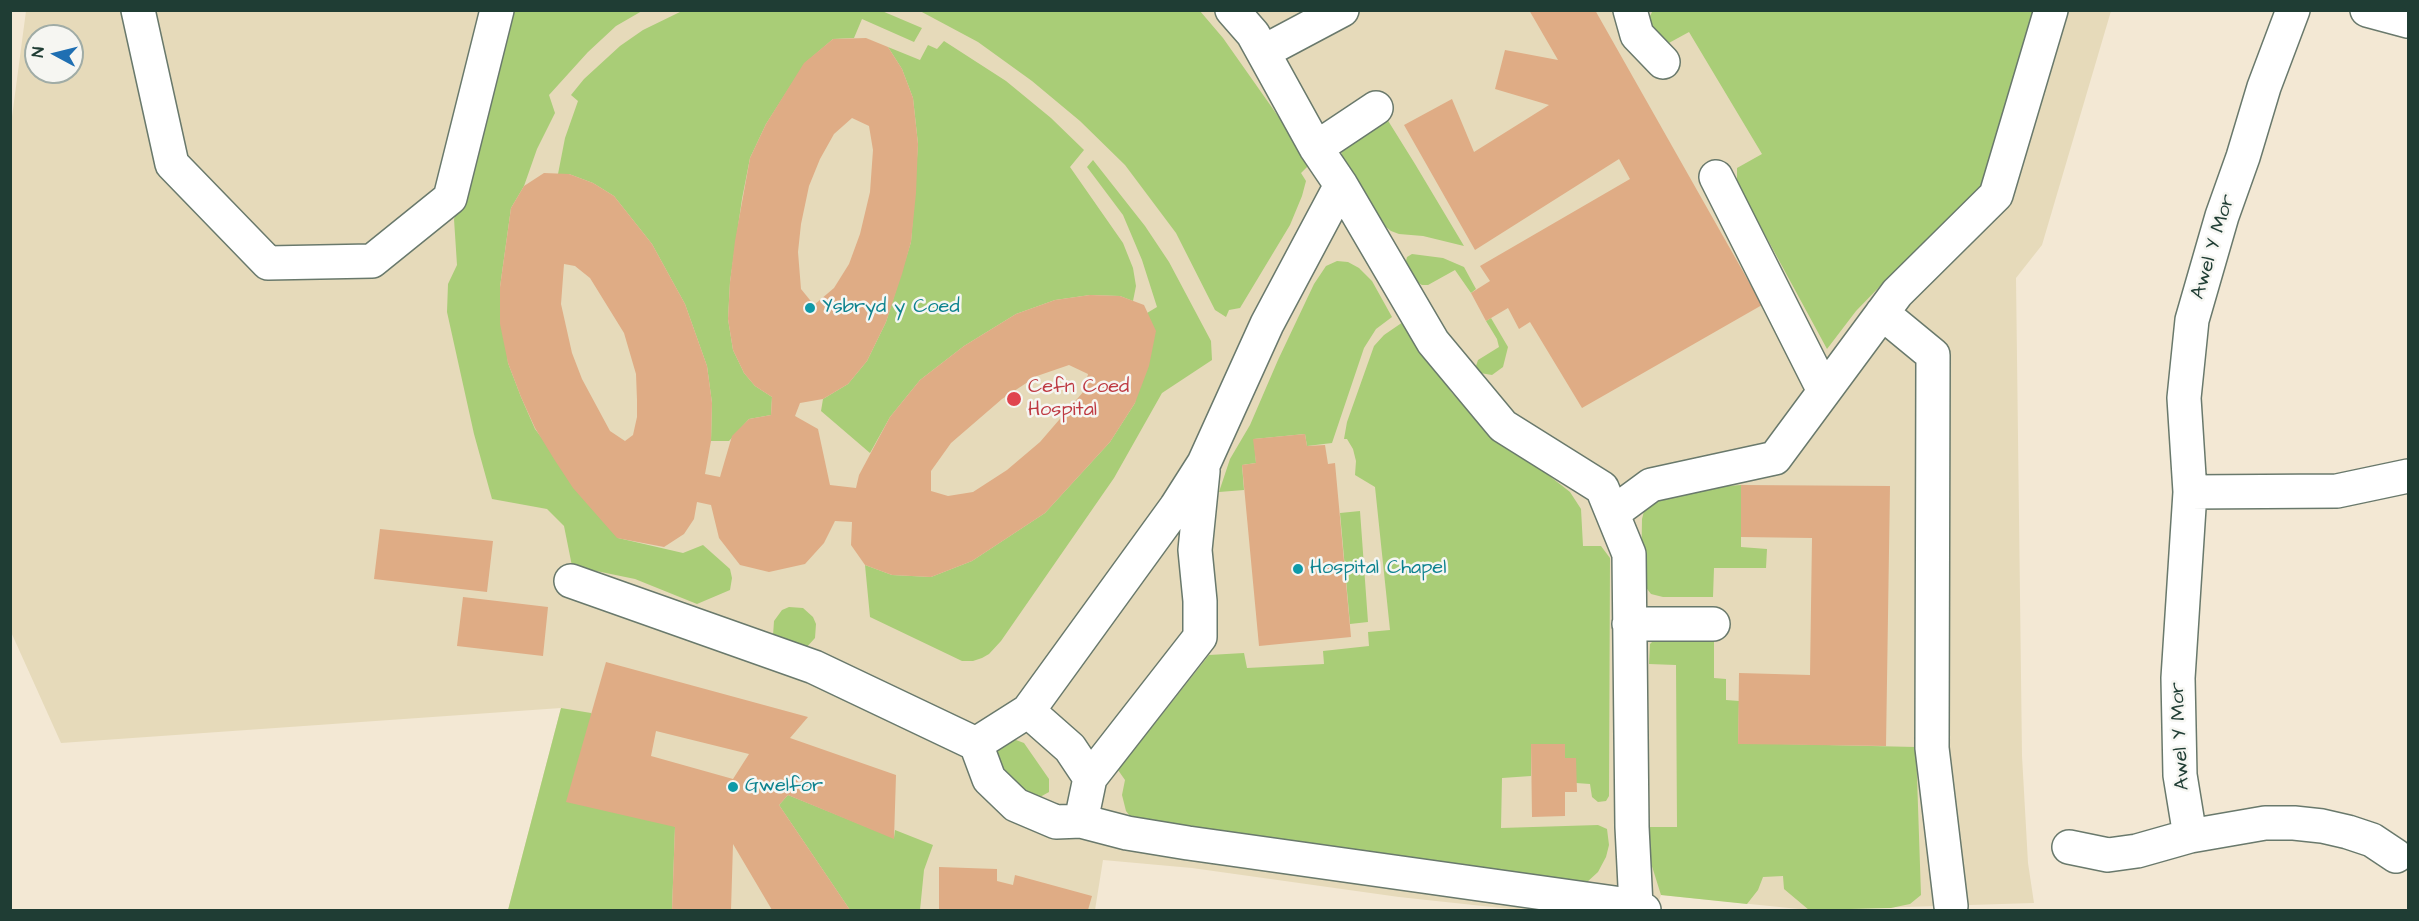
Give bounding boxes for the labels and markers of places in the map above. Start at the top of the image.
place label: Ysbryd y Coed [822,296,960,320]
marker: Ysbryd y Coed [803,301,817,315]
place label: Cefn Coed Hospital [1028,376,1129,423]
marker: Cefn Coed Hospital [1005,390,1023,408]
place label: Hospital Chapel [1310,557,1446,581]
marker: Hospital Chapel [1291,562,1305,576]
place label: Gwelfor [745,775,823,799]
marker: Gwelfor [726,780,740,794]

